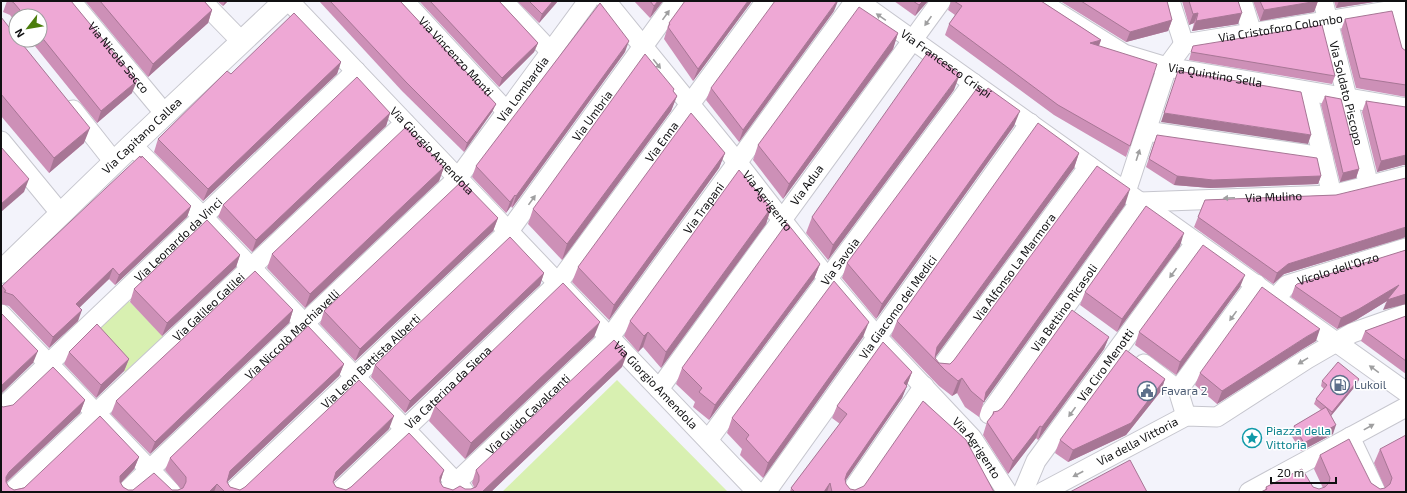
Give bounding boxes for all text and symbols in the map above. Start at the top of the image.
north arrow [8,8,48,48]
one-way arrow [661,10,670,21]
street label: Via Cristoforo Colombo [1217,10,1344,44]
street label: Via Vincenzo Monti [416,13,497,99]
one-way arrow [875,13,886,21]
one-way arrow [924,16,932,26]
street label: Via Nicola Sacco [86,19,153,96]
street label: Via Francesco Crispi [898,26,995,100]
text: N [11,27,27,40]
street label: Via Soldato Piscopo [1327,39,1367,147]
street label: Via Lombardia [494,53,551,124]
one-way arrow [653,58,662,69]
street label: Via Quintino Sella [1167,59,1264,89]
street label: Via Umbria [569,87,615,144]
street label: Via Capitano Callea [99,94,184,176]
street label: Via Giorgio Amendola [387,103,478,197]
street label: Via Enna [642,118,681,164]
one-way arrow [1136,149,1142,161]
street label: Via Adua [787,161,826,208]
street label: Via Agrigento [740,167,796,234]
street label: Via Trapani [680,179,726,236]
street label: Via Mulino [1245,188,1303,204]
street label: Via Leonardo da Vinci [131,194,224,284]
one-way arrow [528,195,536,205]
one-way arrow [1223,195,1235,202]
street label: Via Alfonso La Marmora [970,210,1058,324]
street label: Via Savoia [817,235,862,288]
street label: Vicolo dell'Orzo [1295,249,1380,287]
street label: Via Giacomo dei Medici [855,252,939,361]
street label: Via Bettino Ricasoli [1028,261,1100,354]
one-way arrow [1169,268,1177,279]
street label: Via Galileo Galilei [169,269,247,344]
street label: Via Niccolò Machiavelli [241,286,342,382]
one-way arrow [1228,310,1237,321]
street label: Via Leon Battista Alberti [318,311,423,411]
street label: Via Ciro Menotti [1074,326,1136,404]
street label: Via Giorgio Amendola [611,338,701,431]
street label: Via Caterina da Siena [401,343,494,431]
one-way arrow [1297,358,1309,365]
one-way arrow [1369,365,1380,373]
street label: Via Guido Cavalcanti [483,371,572,457]
fuel station icon: Lukoil [1329,374,1351,396]
place label: Lukoil [1354,377,1387,391]
public building icon: Favara 2 [1136,380,1158,402]
place label: Favara 2 [1161,383,1208,397]
one-way arrow [1068,407,1076,418]
street label: Via Agrigento [950,414,1004,481]
street label: Via della Vittoria [1094,414,1180,468]
place label: Piazza della Vittoria [1266,423,1331,451]
one-way arrow [1364,423,1375,430]
place icon: Piazza della Vittoria [1241,427,1263,449]
scale bar [1271,459,1336,485]
text: 20 m [1277,465,1304,479]
one-way arrow [1072,471,1084,477]

